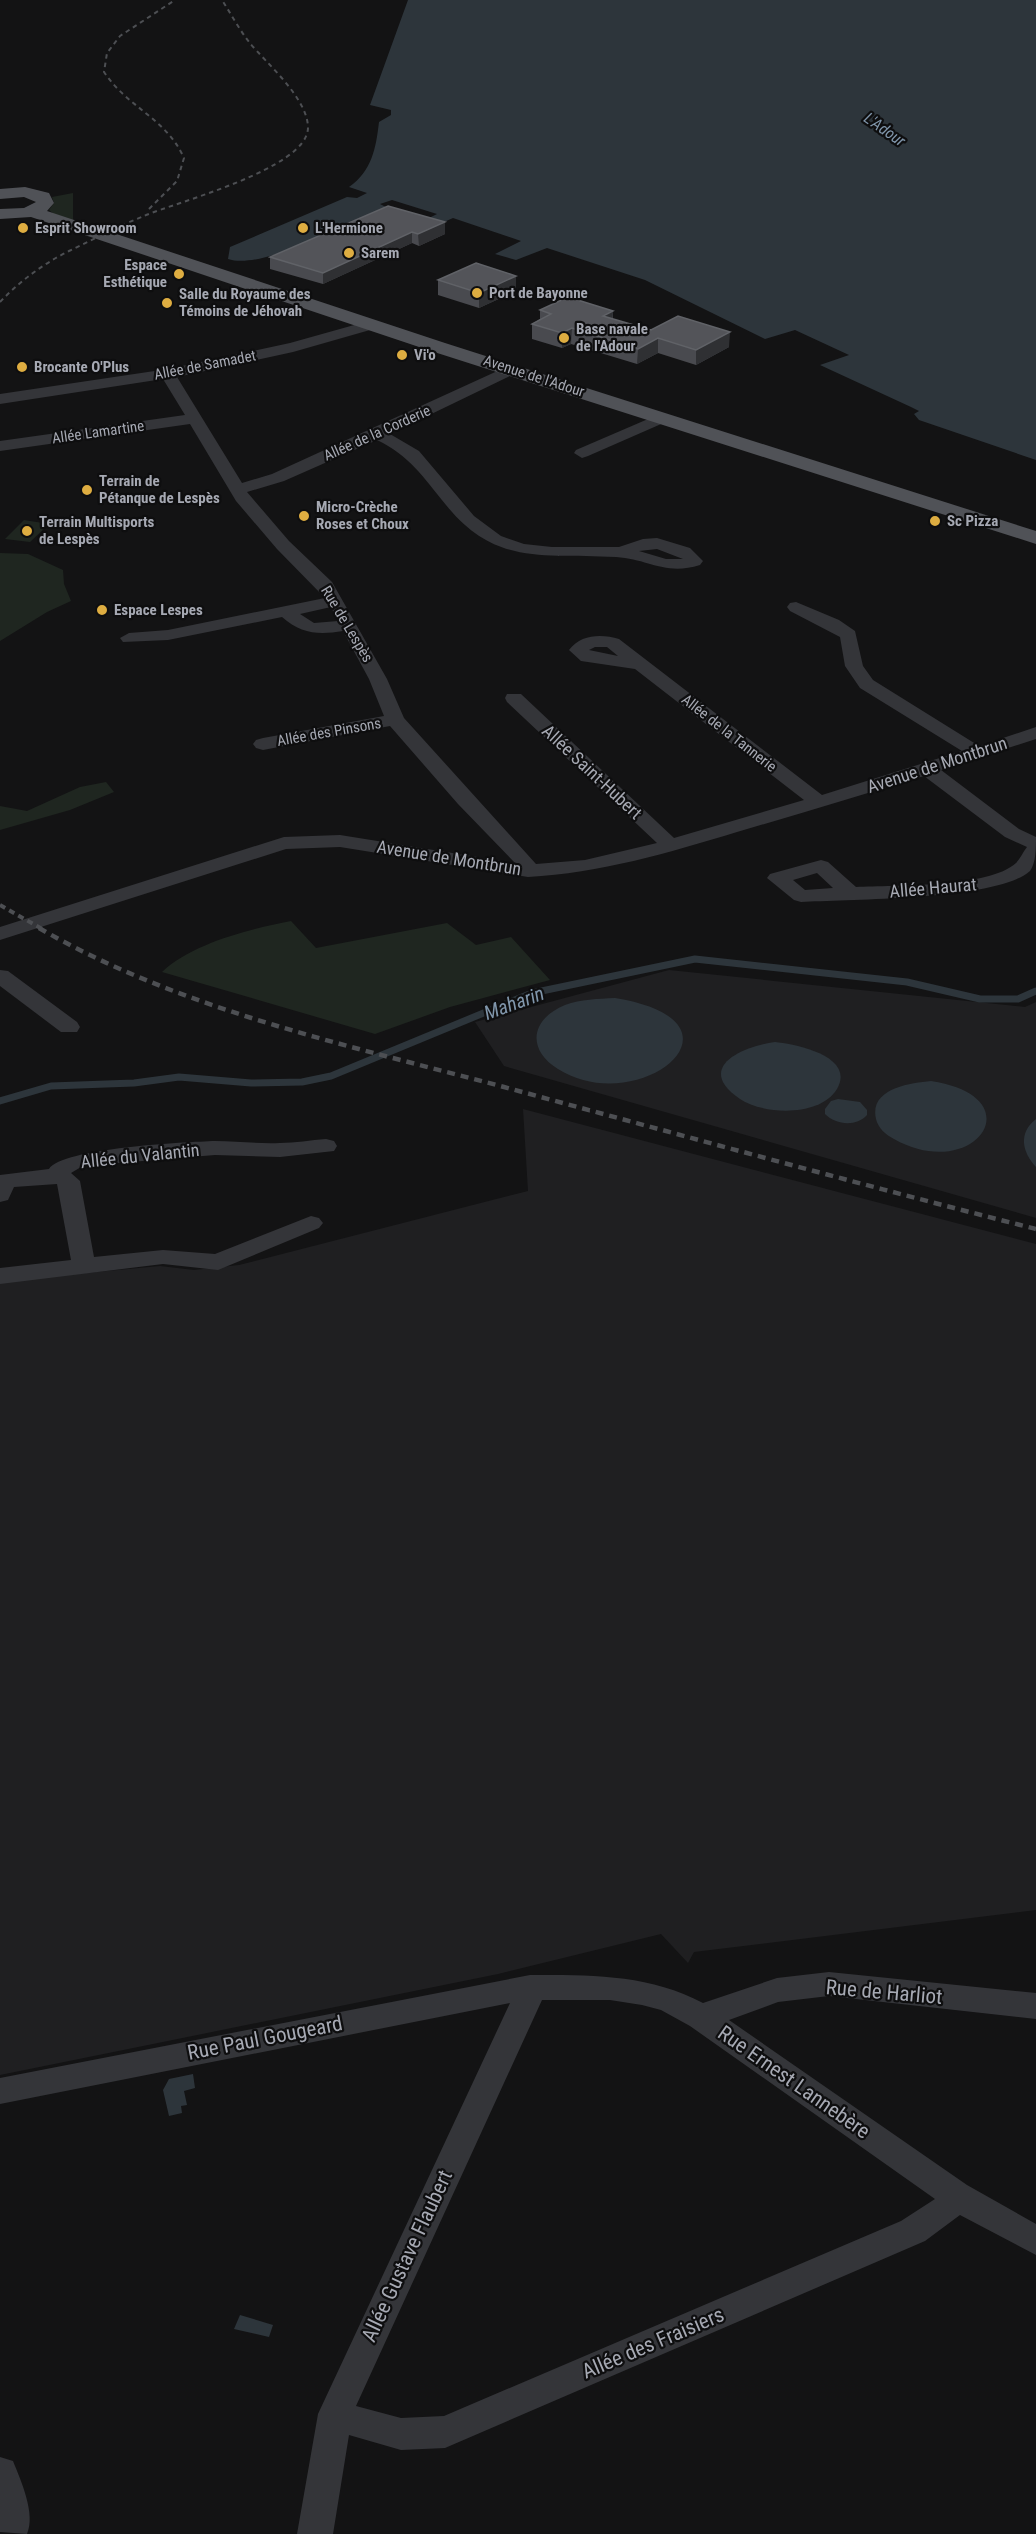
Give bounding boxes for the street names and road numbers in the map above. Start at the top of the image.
street label: Allée de Samadet [153,346,257,384]
street label: Avenue de l'Adour [481,351,587,401]
street label: Allée de la Corderie [321,401,433,465]
street label: Allée Lamartine [51,417,145,447]
street label: Rue de Lespès [317,583,377,666]
street label: Allée de la Tannerie [678,690,780,776]
street label: Allée des Pinsons [276,714,383,750]
street label: Allée Saint-Hubert [538,720,647,823]
street label: Avenue de Montbrun [864,732,1009,797]
street label: Avenue de Montbrun [375,836,523,879]
street label: Allée Haurat [889,873,977,902]
street label: Allée du Valantin [79,1139,200,1172]
street label: Rue de Harliot [825,1975,943,2009]
street label: Rue Paul Gougeard [185,2011,345,2065]
street label: Rue Ernest Lannebère [713,2021,875,2144]
street label: Allée Gustave Flaubert [357,2166,457,2346]
street label: Allée des Fraisiers [578,2302,728,2384]

